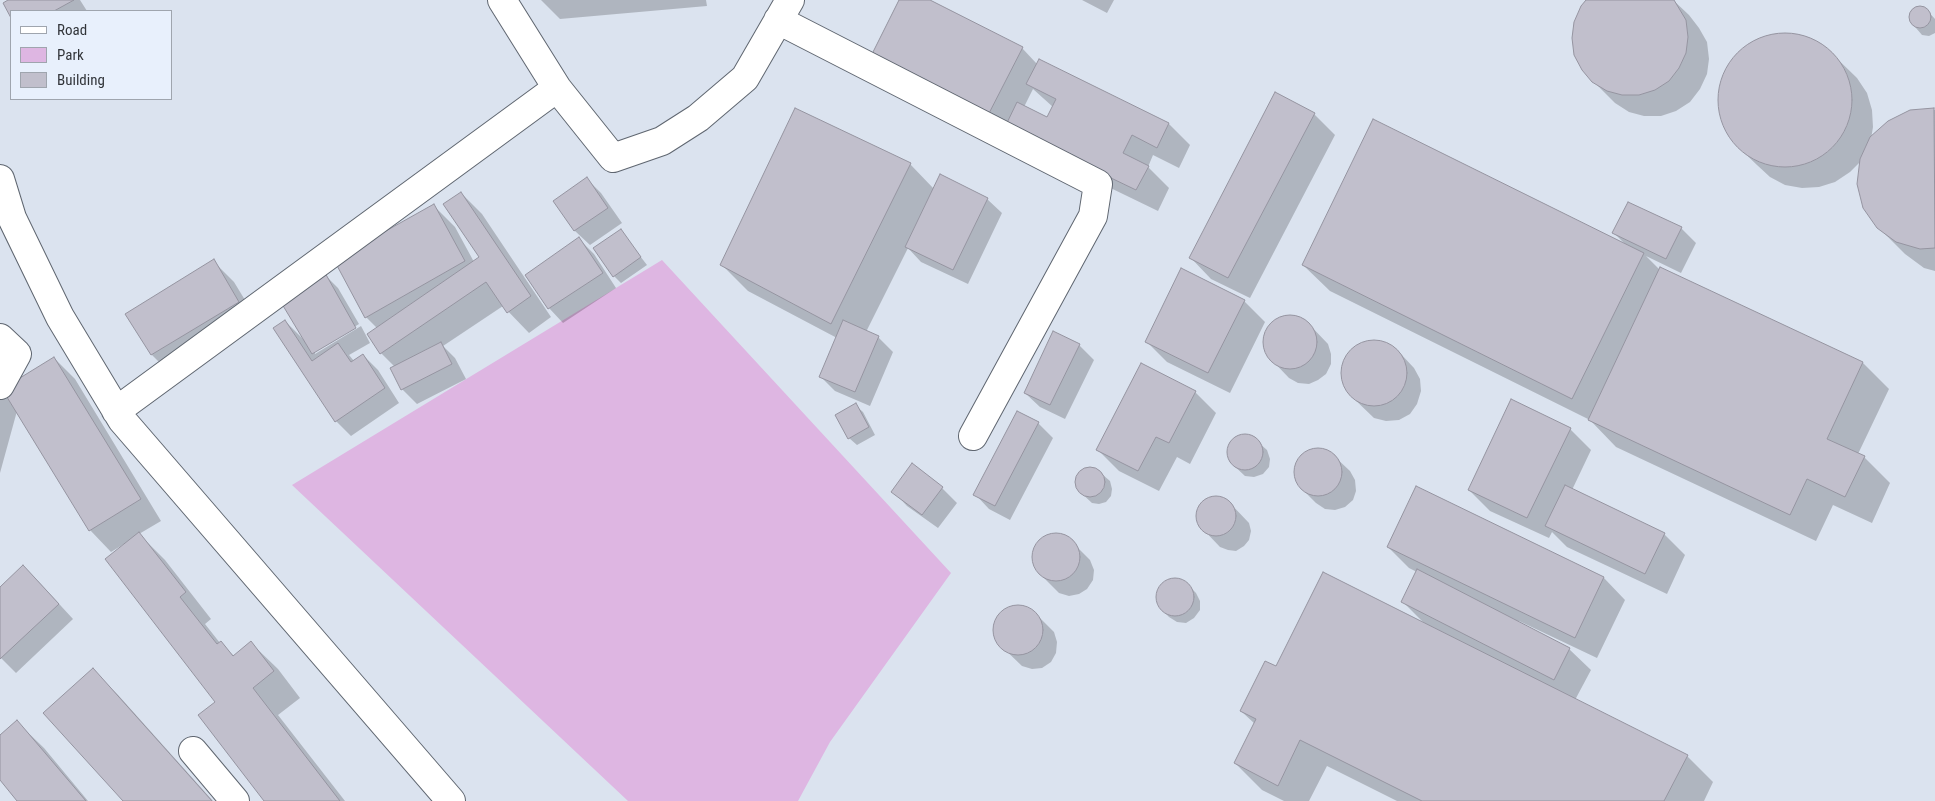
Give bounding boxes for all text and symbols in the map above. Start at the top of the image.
legend [10,10,172,100]
text: Road [57,21,87,39]
text: Park [57,46,84,64]
text: Building [57,71,105,89]

